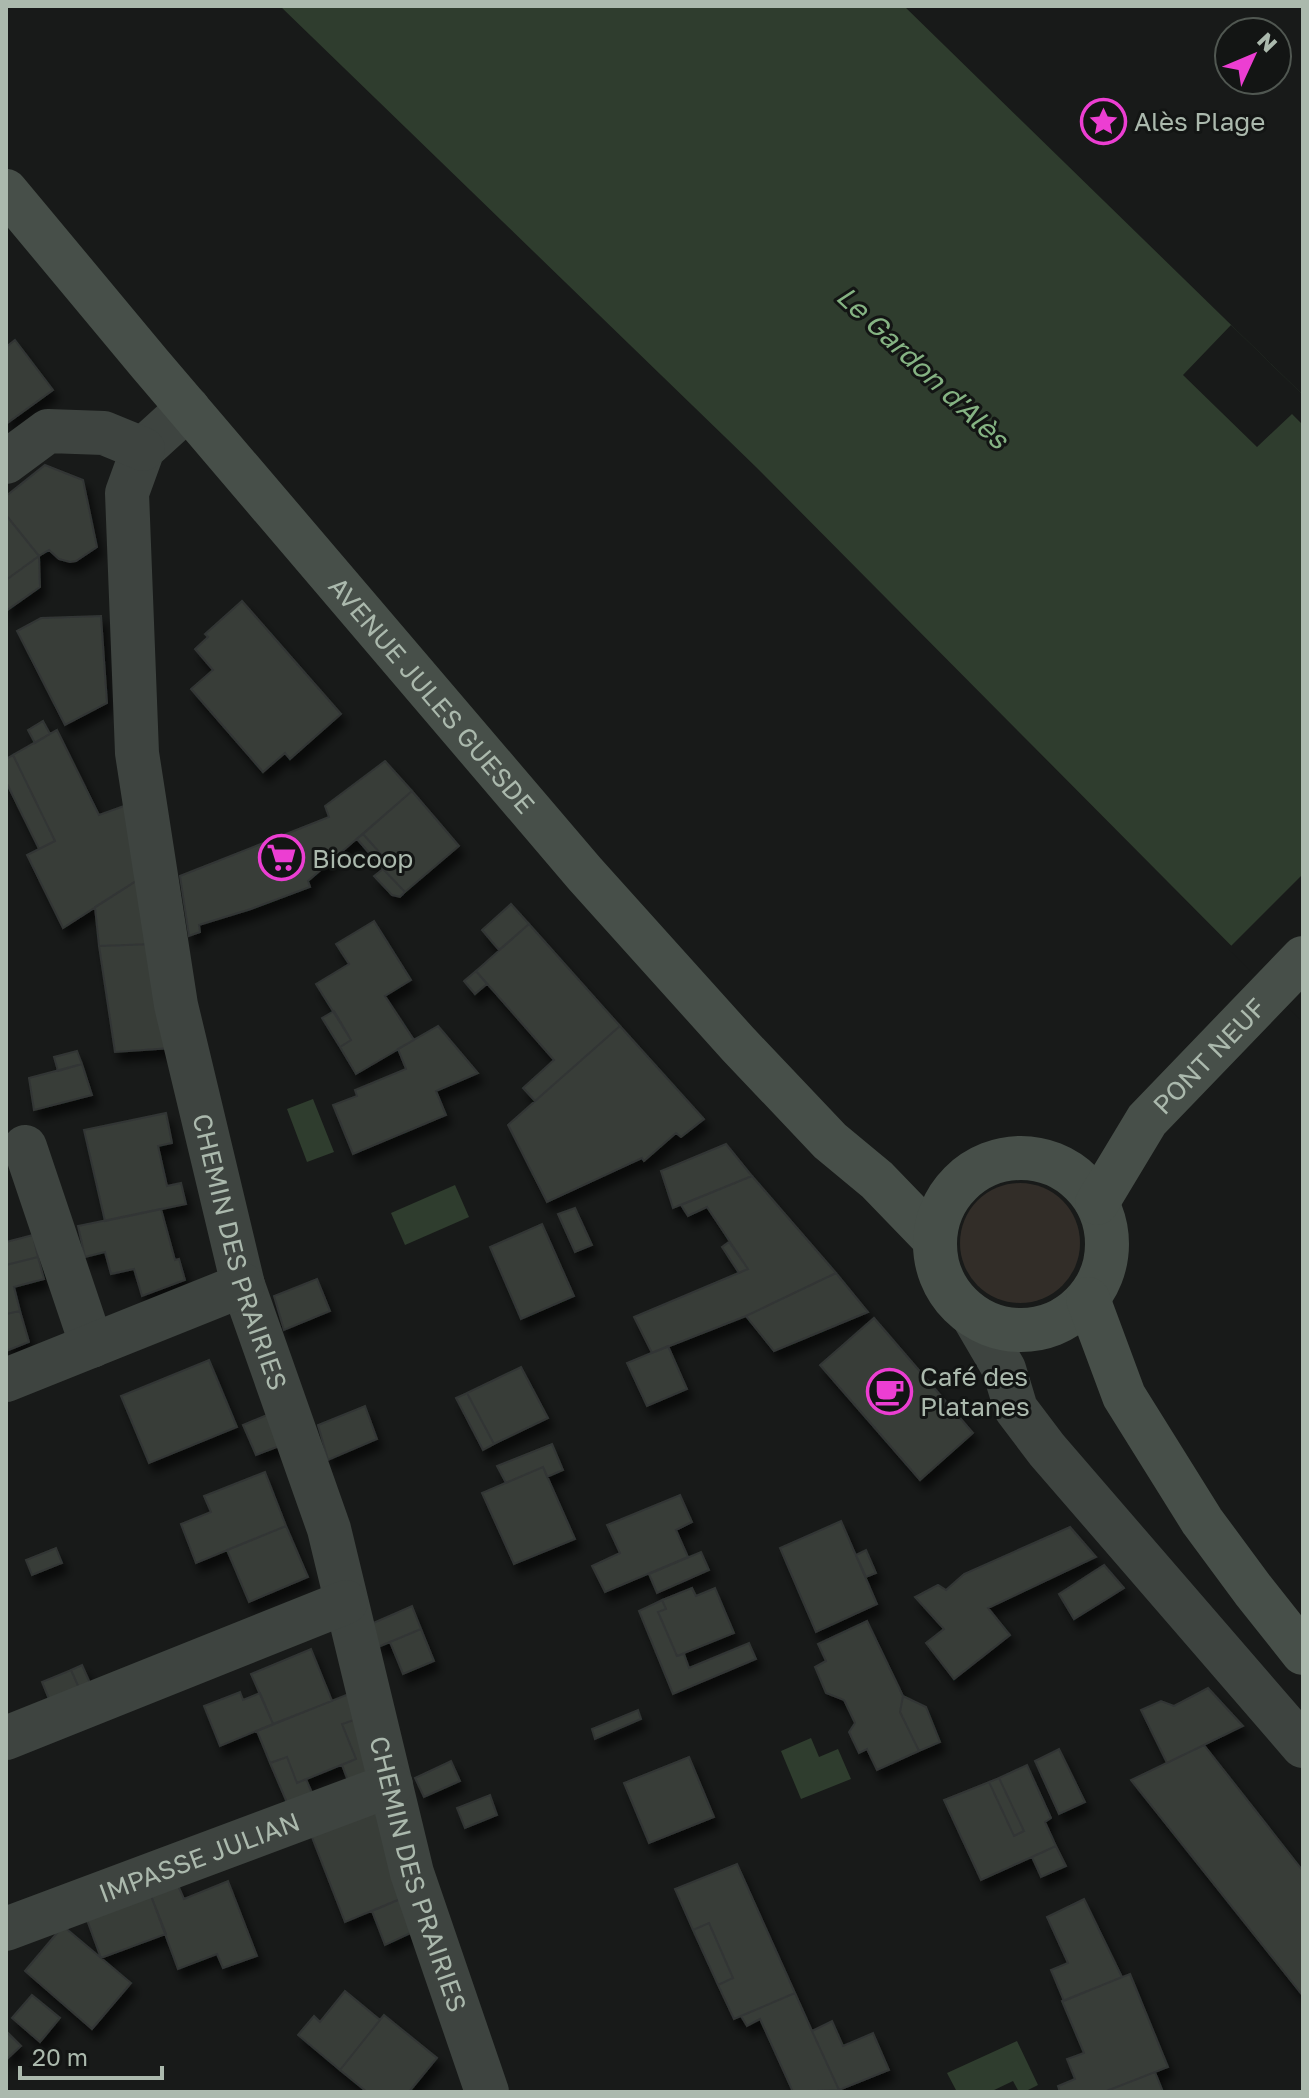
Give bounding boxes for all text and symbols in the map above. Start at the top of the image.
north arrow [1213,16,1293,96]
text: N [1252,26,1283,57]
place icon: Alès Plage [1079,97,1127,145]
place label: Alès Plage [1134,106,1265,137]
water label: Le Gardon d'Alès [830,279,1016,456]
street label: AVENUE JULES GUESDE [323,570,542,819]
supermarket icon: Biocoop [257,834,305,882]
place label: Biocoop [312,843,413,874]
street label: PONT NEUF [1146,991,1272,1120]
street label: CHEMIN DES PRAIRIES [187,1110,294,1394]
place label: Café des Platanes [920,1361,1030,1422]
cafe icon: Café des Platanes [865,1367,913,1415]
street label: CHEMIN DES PRAIRIES [364,1733,474,2016]
street label: IMPASSE JULIAN [94,1805,304,1908]
scale bar [20,2030,162,2080]
text: 20 m [32,2042,88,2071]

